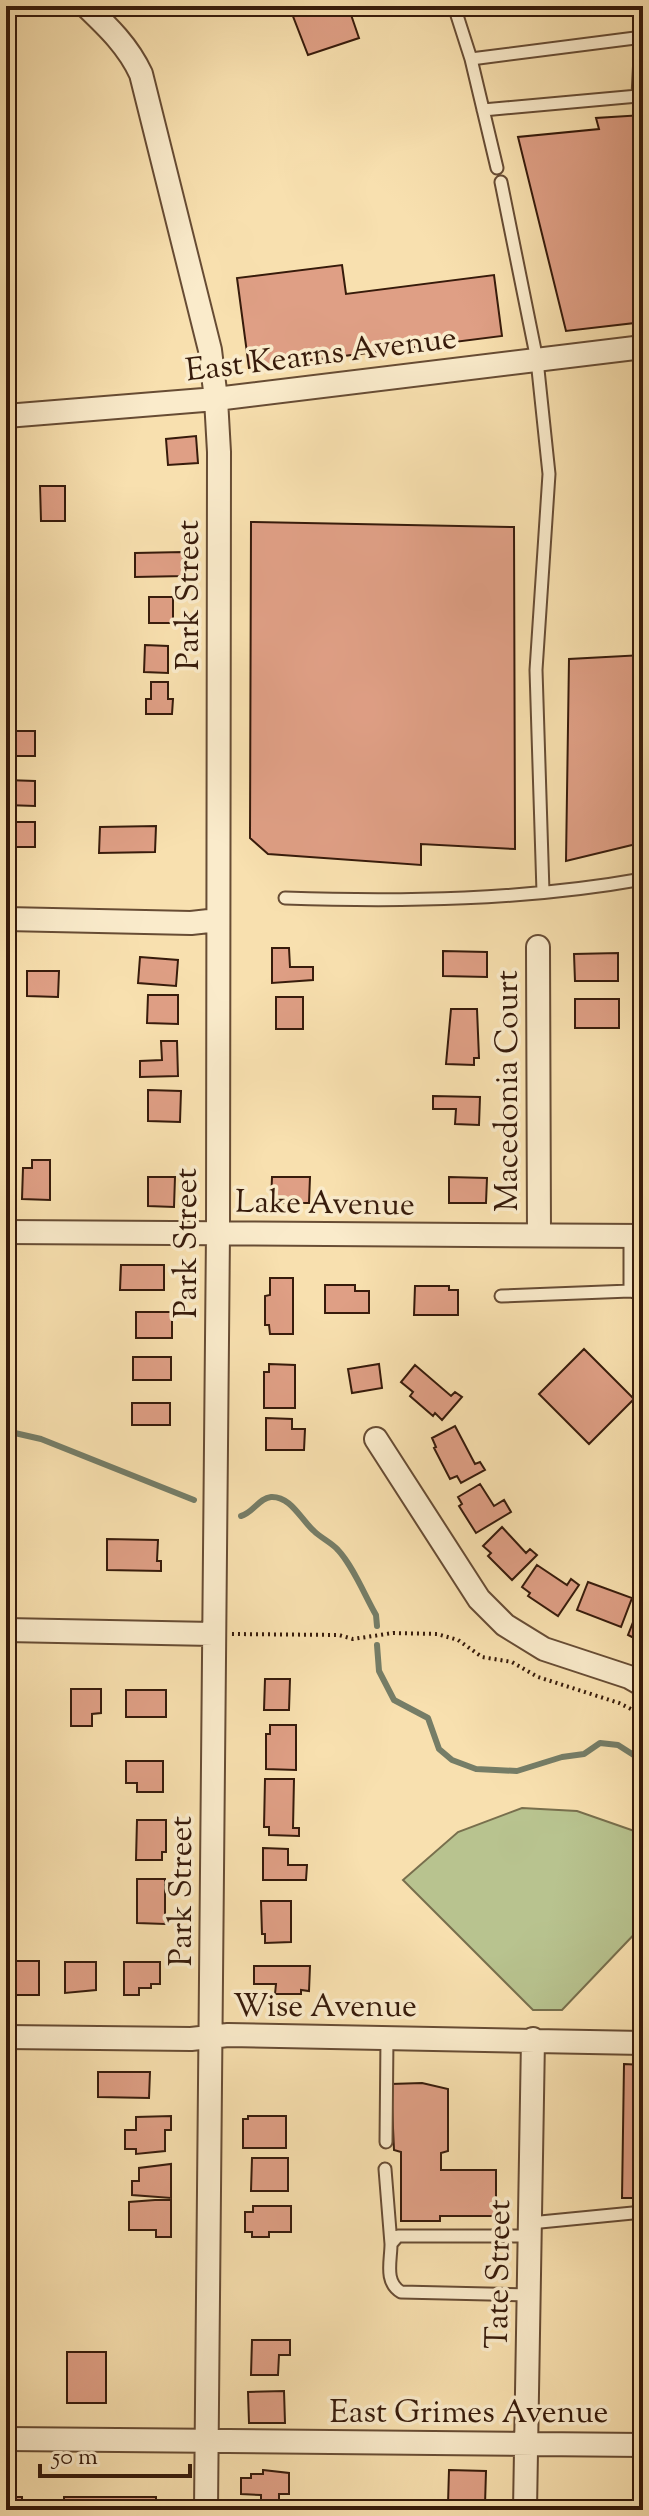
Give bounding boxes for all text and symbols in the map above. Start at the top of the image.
street label: East Kearns Avenue [183,317,459,395]
street label: Park Street [167,520,213,670]
street label: Macedonia Court [486,970,532,1212]
street label: Park Street [165,1168,211,1318]
street label: Lake Avenue [235,1180,415,1230]
street label: Park Street [160,1816,206,1966]
street label: Wise Avenue [233,1985,417,2031]
street label: Tate Street [476,2199,524,2349]
street label: East Grimes Avenue [329,2391,609,2437]
scale bar [40,2428,190,2478]
text: 50 m [50,2441,98,2475]

